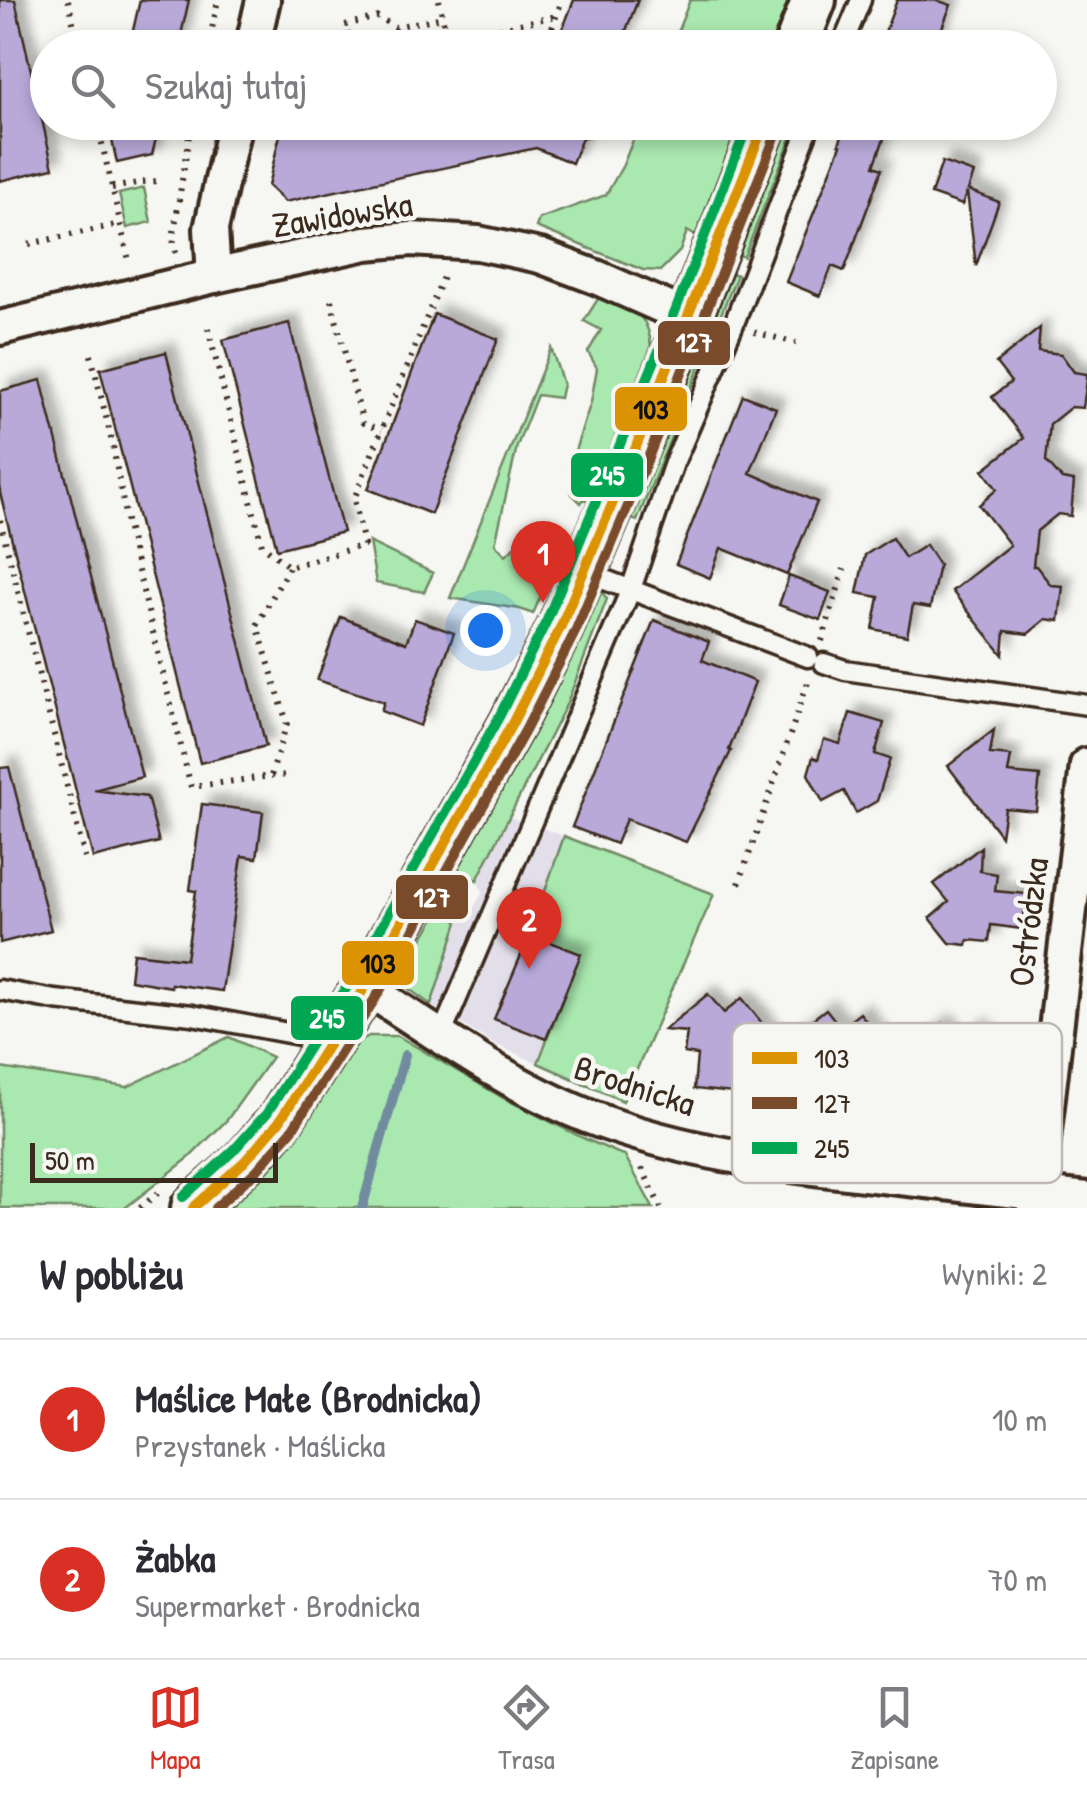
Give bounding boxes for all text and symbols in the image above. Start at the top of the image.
search box [30,30,1057,140]
icon: search [65,58,120,113]
text: Szukaj tutaj [145,59,307,111]
street label: Zawidowska [269,180,416,248]
line badge: 127 [656,319,732,367]
text: 127 [675,323,713,361]
line badge: 103 [613,385,689,433]
text: 103 [633,390,669,428]
line badge: 245 [569,451,645,499]
text: 245 [589,456,625,494]
pin: 1 [510,520,576,603]
your location [460,605,511,656]
street label: Ostródzka [997,855,1059,989]
line badge: 127 [394,873,470,921]
text: 127 [413,878,451,916]
pin: 2 [496,886,562,969]
line badge: 103 [340,939,416,987]
text: 103 [360,944,396,982]
line badge: 245 [289,994,365,1042]
text: 245 [309,999,345,1037]
legend [732,1023,1062,1183]
text: 103 [814,1039,849,1077]
street label: Brodnicka [569,1043,702,1127]
text: 127 [814,1084,851,1122]
text: 245 [814,1129,850,1167]
scale bar [30,1138,278,1182]
text: 50 m [45,1141,95,1179]
text: W pobliżu [40,1245,183,1302]
text: Wyniki: 2 [942,1252,1047,1295]
text: Maślice Małe (Brodnicka) [135,1372,482,1424]
text: 1 [67,1398,78,1441]
text: 10 m [992,1398,1047,1441]
text: Przystanek · Maślicka [135,1424,385,1467]
text: Żabka [135,1532,215,1584]
text: 2 [65,1558,80,1601]
text: 70 m [988,1558,1047,1601]
text: Supermarket · Brodnicka [135,1584,420,1627]
tab: Mapa [148,1680,203,1778]
tab: Trasa [498,1680,555,1778]
tab: Zapisane [850,1680,939,1778]

